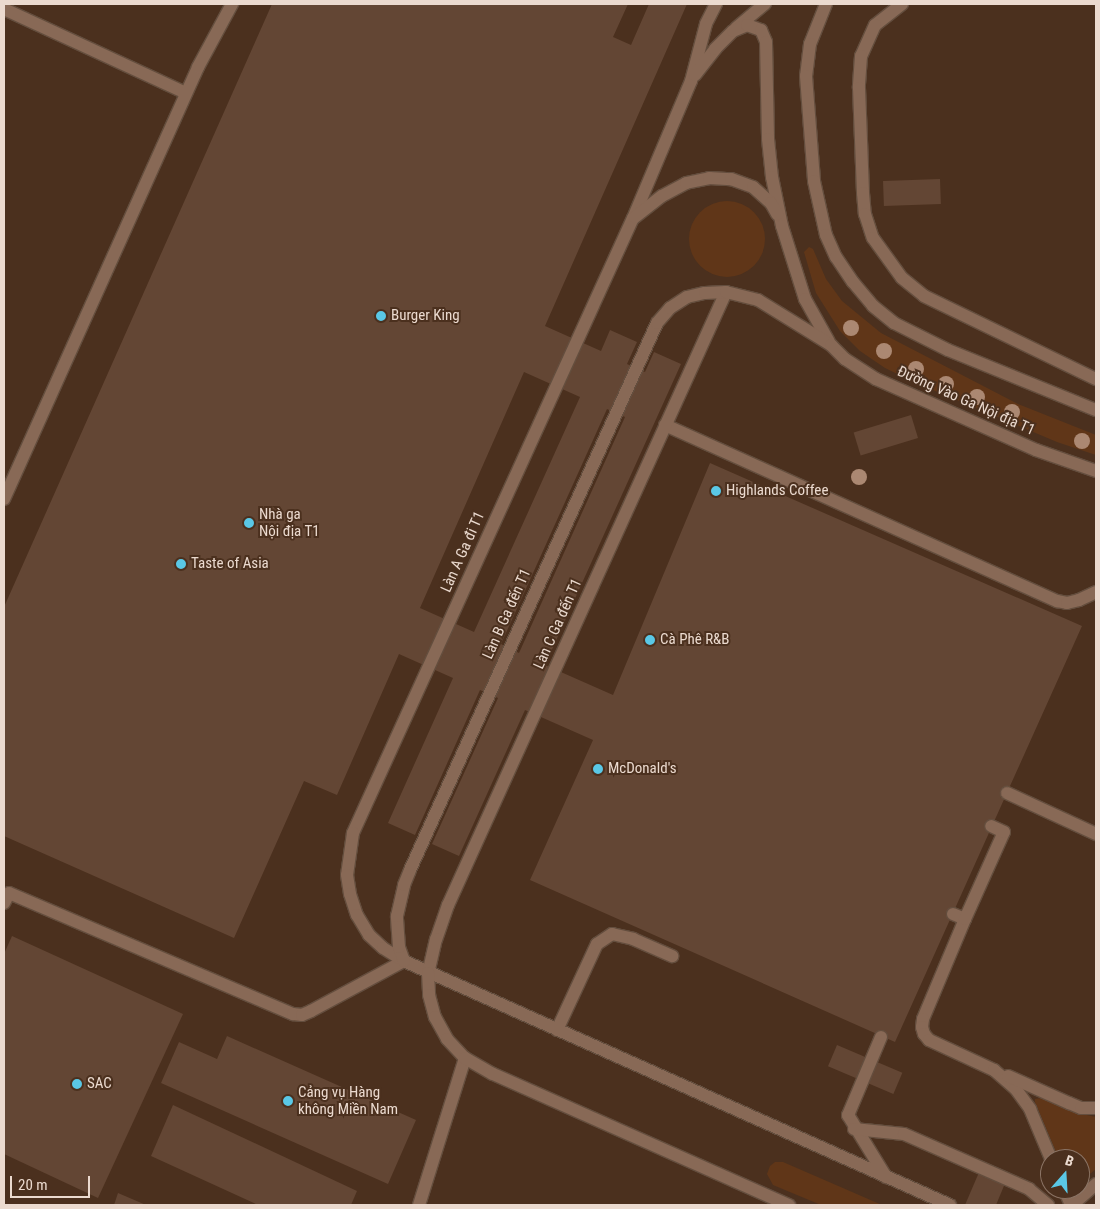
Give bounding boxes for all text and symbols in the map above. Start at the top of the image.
place label: Burger King [391,307,460,325]
marker: Burger King [375,310,387,322]
street label: Đường Vào Ga Nội địa T1 [894,362,1038,440]
place label: Highlands Coffee [726,482,828,500]
marker: Highlands Coffee [710,485,722,497]
place label: Nhà ga Nội địa T1 [259,505,320,540]
street label: Làn A Ga đi T1 [437,509,489,595]
marker: Nhà ga Nội địa T1 [243,517,255,529]
place label: Taste of Asia [191,555,269,573]
marker: Taste of Asia [175,558,187,570]
street label: Làn B Ga đến T1 [479,566,535,662]
street label: Làn C Ga đến T1 [530,576,586,672]
place label: Cà Phê R&B [660,631,729,649]
marker: Cà Phê R&B [644,634,656,646]
place label: McDonald's [608,760,677,778]
marker: McDonald's [592,763,604,775]
place label: SAC [87,1075,112,1093]
marker: SAC [71,1078,83,1090]
place label: Cảng vụ Hàng không Miền Nam [298,1083,398,1118]
marker: Cảng vụ Hàng không Miền Nam [282,1095,294,1107]
north arrow [1040,1149,1090,1199]
text: B [1063,1152,1076,1170]
scale bar [12,1166,92,1198]
text: 20 m [18,1176,48,1194]

